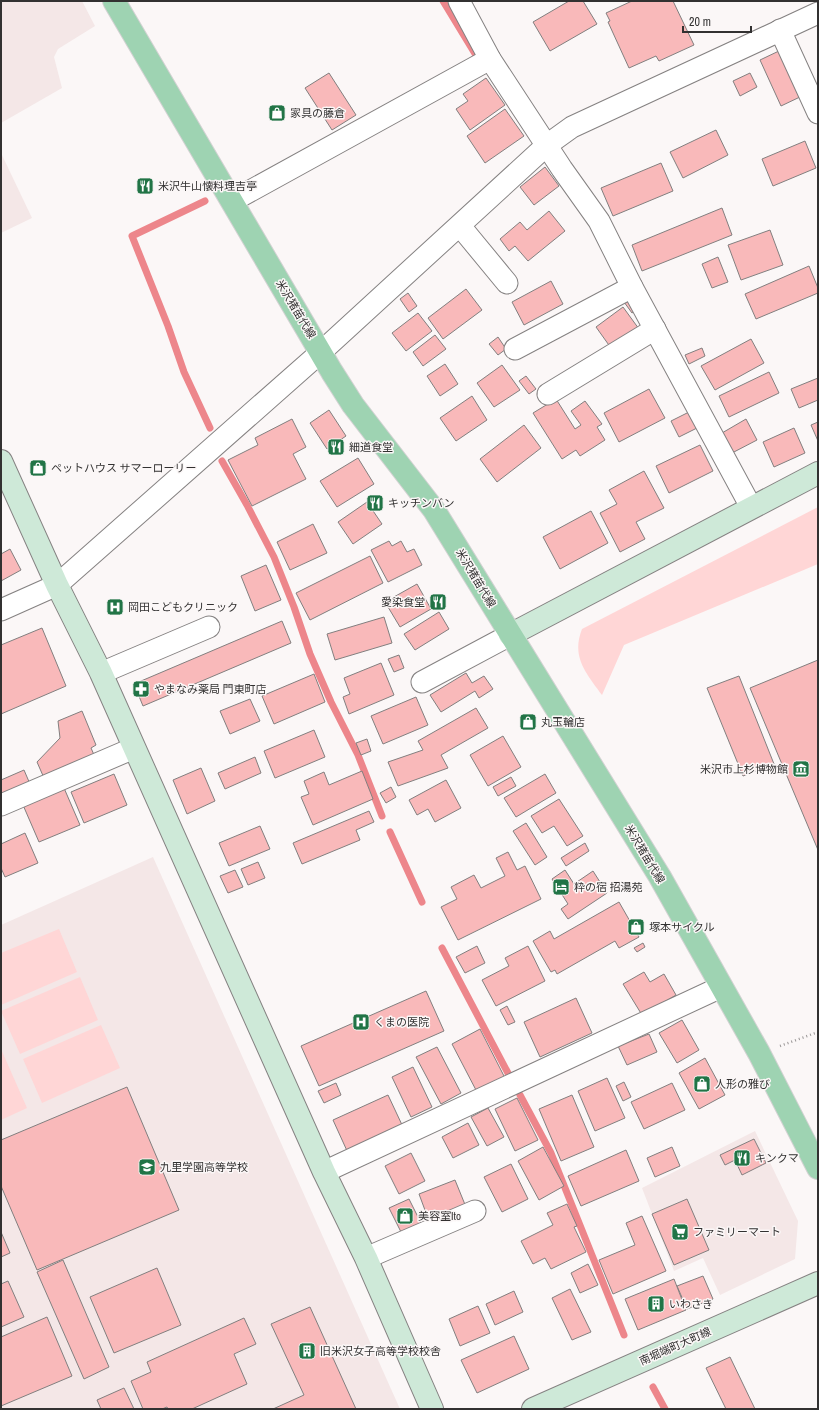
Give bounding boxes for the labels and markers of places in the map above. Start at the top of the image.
shop icon: 家具の藤倉 [267,103,287,123]
place label: 家具の藤倉 [290,106,345,120]
restaurant icon: 米沢牛山懐料理吉亭 [135,176,155,196]
place label: 米沢牛山懐料理吉亭 [158,179,257,193]
restaurant icon: 細道食堂 [326,437,346,457]
place label: 細道食堂 [349,440,393,454]
shop icon: ペットハウス サマーローリー [28,458,48,478]
place label: ペットハウス サマーローリー [51,461,197,475]
restaurant icon: キッチンバン [365,493,385,513]
place label: キッチンバン [388,496,455,510]
restaurant icon: 愛染食堂 [428,592,448,612]
place label: 愛染食堂 [381,595,425,609]
hospital icon: 岡田こどもクリニック [105,597,125,617]
place label: 岡田こどもクリニック [128,600,238,614]
pharmacy icon: やまなみ薬局 門東町店 [131,679,151,699]
place label: やまなみ薬局 門東町店 [154,682,267,696]
shop icon: 丸玉輪店 [518,712,538,732]
place label: 丸玉輪店 [541,715,585,729]
museum icon: 米沢市上杉博物館 [791,759,811,779]
place label: 米沢市上杉博物館 [700,762,788,776]
hotel icon: 粋の宿 招湯苑 [551,877,571,897]
place label: 粋の宿 招湯苑 [574,880,643,894]
shop icon: 塚本サイクル [626,917,646,937]
place label: 塚本サイクル [649,920,714,934]
hospital icon: くまの医院 [351,1012,371,1032]
place label: くまの医院 [374,1015,429,1029]
shop icon: 人形の雅び [692,1074,712,1094]
place label: 人形の雅び [715,1077,770,1091]
restaurant icon: キンクマ [732,1148,752,1168]
place label: キンクマ [755,1151,799,1165]
school or university icon: 九里学園高等学校 [137,1157,157,1177]
place label: 九里学園高等学校 [160,1160,248,1174]
shop icon: 美容室Ito [395,1206,415,1226]
place label: 美容室Ito [418,1209,461,1223]
supermarket icon: ファミリーマート [670,1222,690,1242]
place label: ファミリーマート [693,1225,781,1239]
building icon: いわさき [646,1294,666,1314]
place label: いわさき [669,1297,713,1311]
building icon: 旧米沢女子高等学校校舎 [297,1341,317,1361]
place label: 旧米沢女子高等学校校舎 [320,1344,441,1358]

